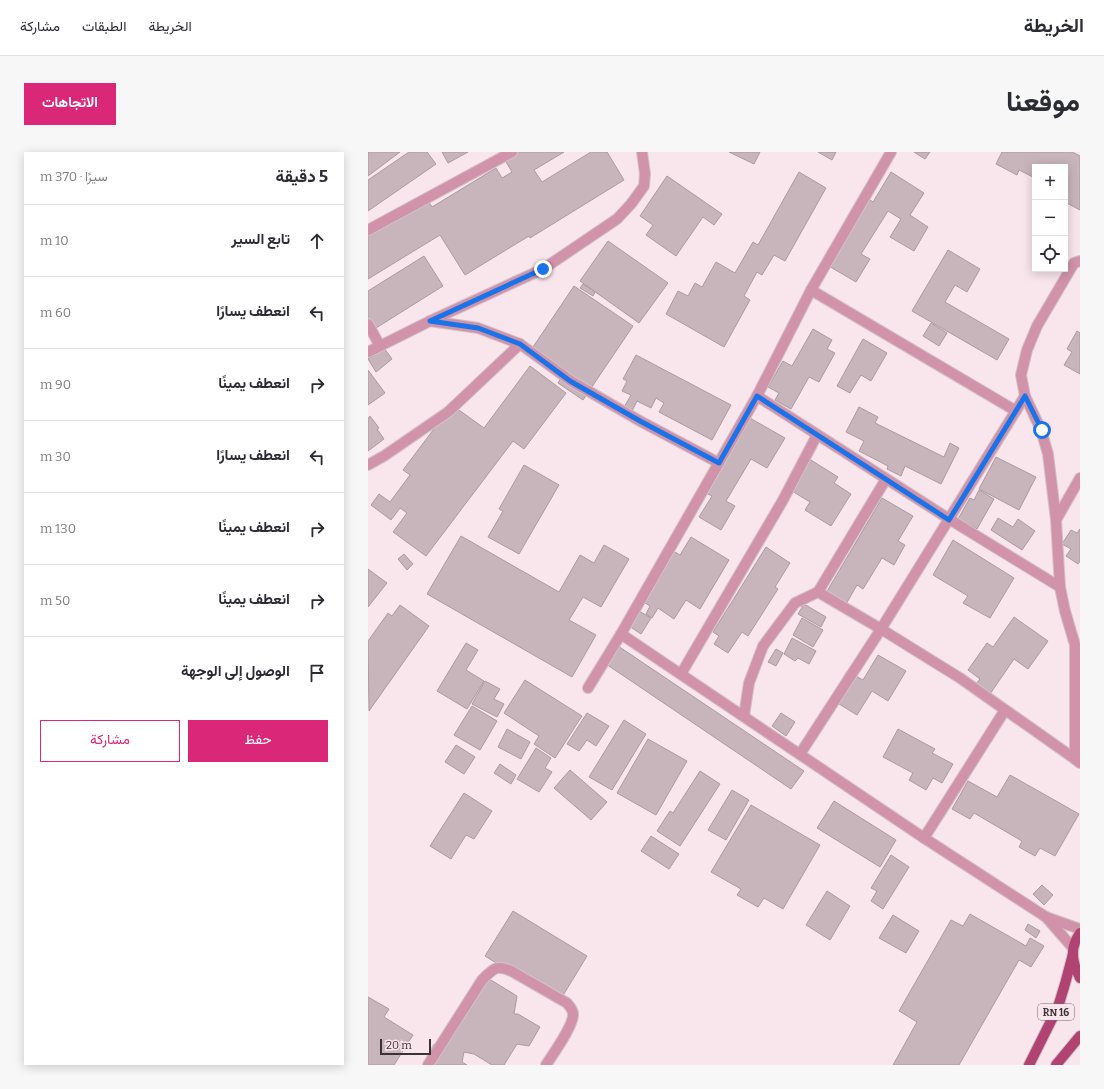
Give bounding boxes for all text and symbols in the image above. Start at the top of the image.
text: الخريطة [1024,14,1084,37]
text: مشاركة [20,18,60,35]
text: الطبقات [82,18,126,35]
text: الخريطة [148,18,192,35]
button: الاتجاهات [24,83,116,125]
text: موقعنا [1006,85,1080,118]
map controls [1032,164,1068,272]
button: + [1032,164,1068,200]
text: 5 دقيقة [276,166,328,187]
text: سيرًا · 370 m [40,169,108,184]
button: − [1032,200,1068,236]
text: تابع السير [231,230,290,248]
icon: ahead [306,230,328,252]
text: 10 m [40,233,69,248]
button: locate [1032,236,1068,272]
route end [534,260,552,278]
text: انعطف يسارًا [216,302,290,320]
icon: left [306,302,328,324]
text: 60 m [40,305,71,320]
text: انعطف يمينًا [218,374,290,392]
icon: right [306,374,328,396]
text: 90 m [40,377,71,392]
route start [1033,421,1051,439]
text: انعطف يسارًا [216,446,290,464]
icon: left [306,446,328,468]
text: 30 m [40,449,71,464]
text: انعطف يمينًا [218,518,290,536]
icon: right [306,518,328,540]
text: 130 m [40,521,76,536]
text: انعطف يمينًا [218,590,290,608]
icon: right [306,590,328,612]
text: 50 m [40,593,70,608]
text: الوصول إلى الوجهة [181,662,290,680]
icon: arrive [306,662,328,684]
button: مشاركة [40,720,180,762]
button: حفظ [188,720,328,762]
road number: RN 16 [1038,1004,1074,1020]
scale bar [380,1037,431,1056]
text: 20 m [386,1039,412,1052]

